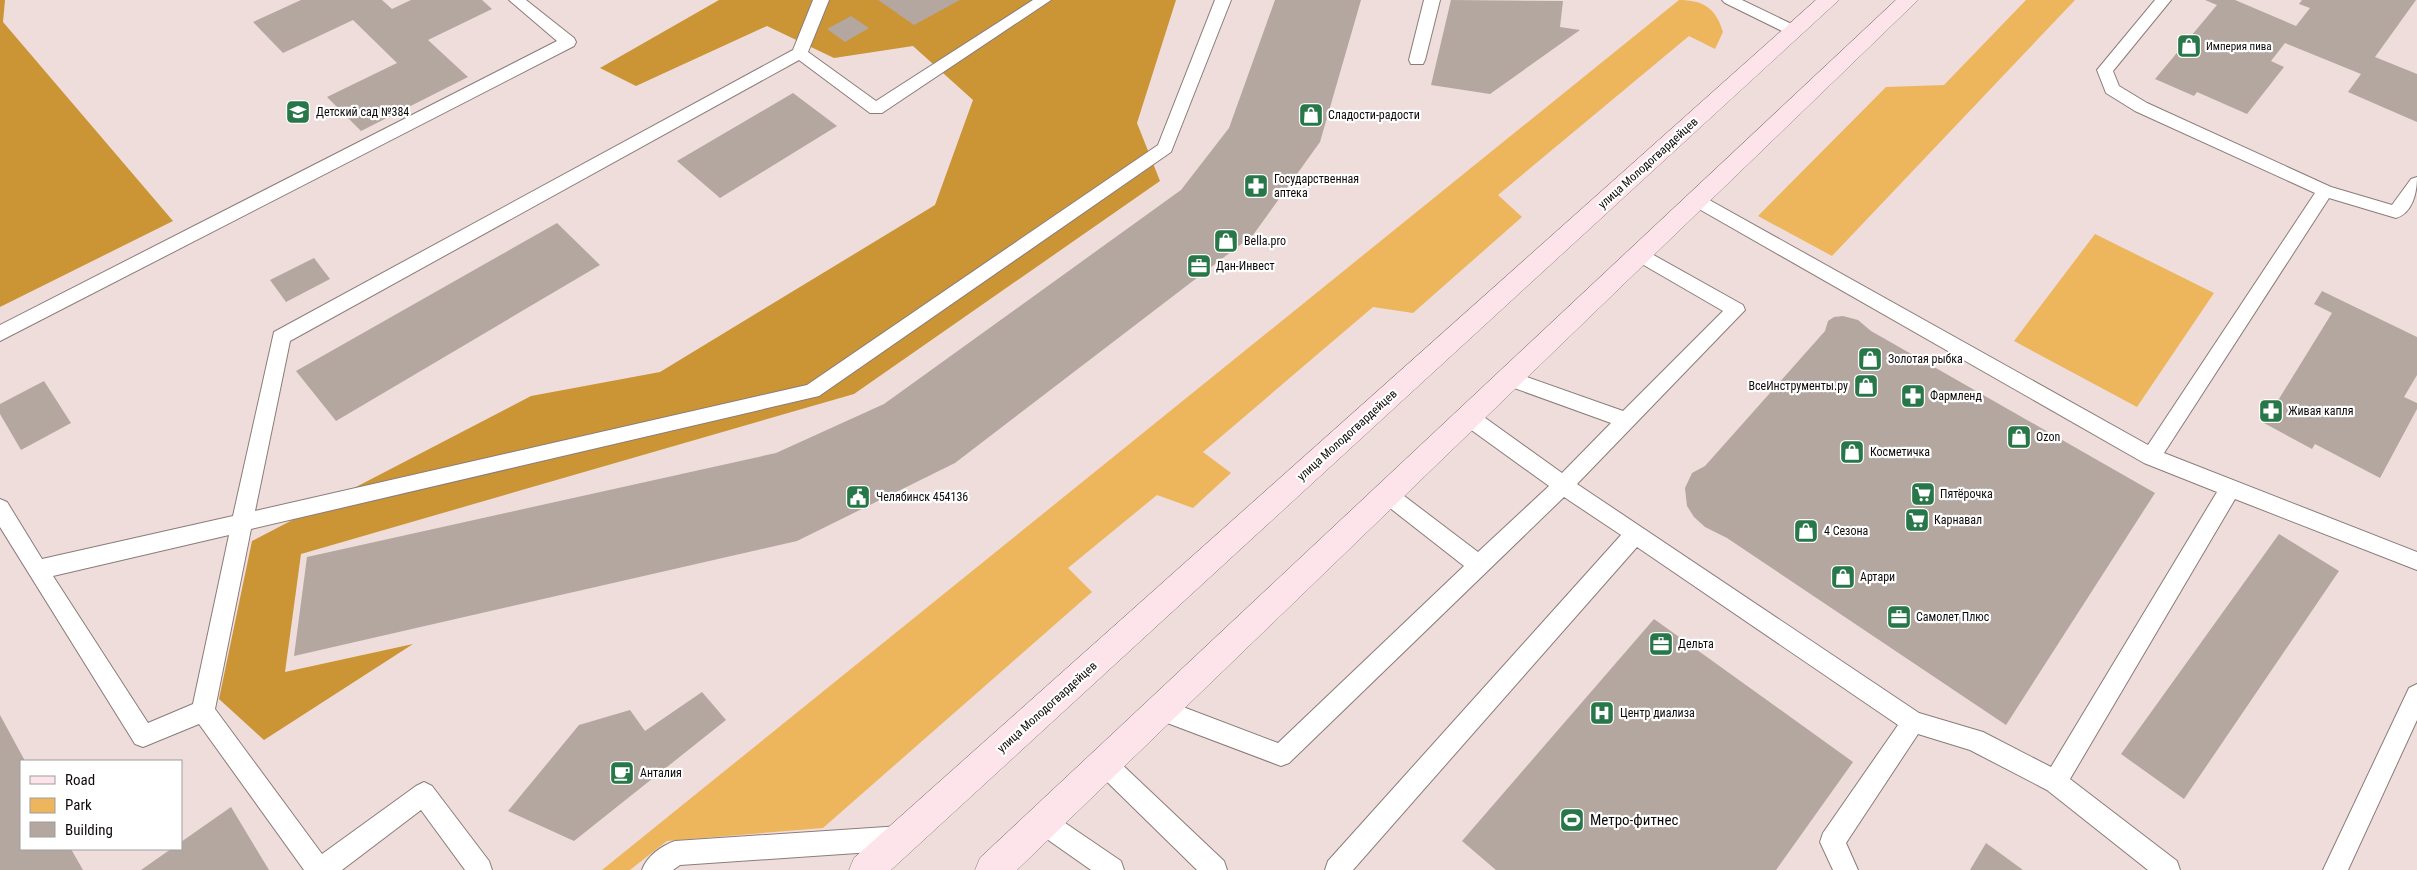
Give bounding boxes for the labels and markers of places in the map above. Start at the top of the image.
shop icon: Империя пива [2176,33,2202,59]
place label: Империя пива [2206,40,2272,53]
school or university icon: Детский сад №384 [285,99,311,125]
shop icon: Сладости-радости [1298,102,1324,128]
place label: Детский сад №384 [316,105,409,119]
place label: Сладости-радости [1328,108,1420,122]
place label: Государственная аптека [1274,172,1359,200]
pharmacy icon: Государственная аптека [1243,173,1269,199]
shop icon: Bella.pro [1213,228,1239,254]
place label: Bella.pro [1244,234,1286,248]
office icon: Дан-Инвест [1186,253,1212,279]
place label: Дан-Инвест [1216,259,1275,273]
shop icon: Золотая рыбка [1857,346,1883,372]
place label: Золотая рыбка [1888,352,1963,366]
shop icon: ВсеИнструменты.ру [1853,373,1879,399]
place label: ВсеИнструменты.ру [1748,379,1848,393]
pharmacy icon: Фармленд [1900,383,1926,409]
place label: Фармленд [1930,389,1982,403]
pharmacy icon: Живая капля [2258,398,2284,424]
place label: Живая капля [2288,404,2353,418]
shop icon: Ozon [2006,424,2032,450]
place label: Ozon [2036,430,2060,444]
shop icon: Косметичка [1839,439,1865,465]
place label: Косметичка [1870,445,1930,459]
supermarket icon: Пятёрочка [1910,481,1936,507]
public building icon: Челябинск 454136 [845,484,871,510]
place label: Пятёрочка [1940,487,1993,501]
place label: Челябинск 454136 [876,490,968,504]
supermarket icon: Карнавал [1904,507,1930,533]
place label: Карнавал [1934,513,1982,527]
shop icon: 4 Сезона [1793,518,1819,544]
place label: 4 Сезона [1824,524,1869,538]
shop icon: Артари [1830,564,1856,590]
place label: Артари [1860,570,1895,584]
office icon: Самолет Плюс [1886,604,1912,630]
place label: Самолет Плюс [1916,610,1990,624]
office icon: Дельта [1648,631,1674,657]
place label: Дельта [1678,637,1714,651]
hospital icon: Центр диализа [1589,700,1615,726]
place label: Центр диализа [1620,706,1695,720]
cafe icon: Анталия [609,760,635,786]
place label: Анталия [640,766,682,780]
sports icon: Метро-фитнес [1559,807,1585,833]
place label: Метро-фитнес [1590,811,1678,829]

